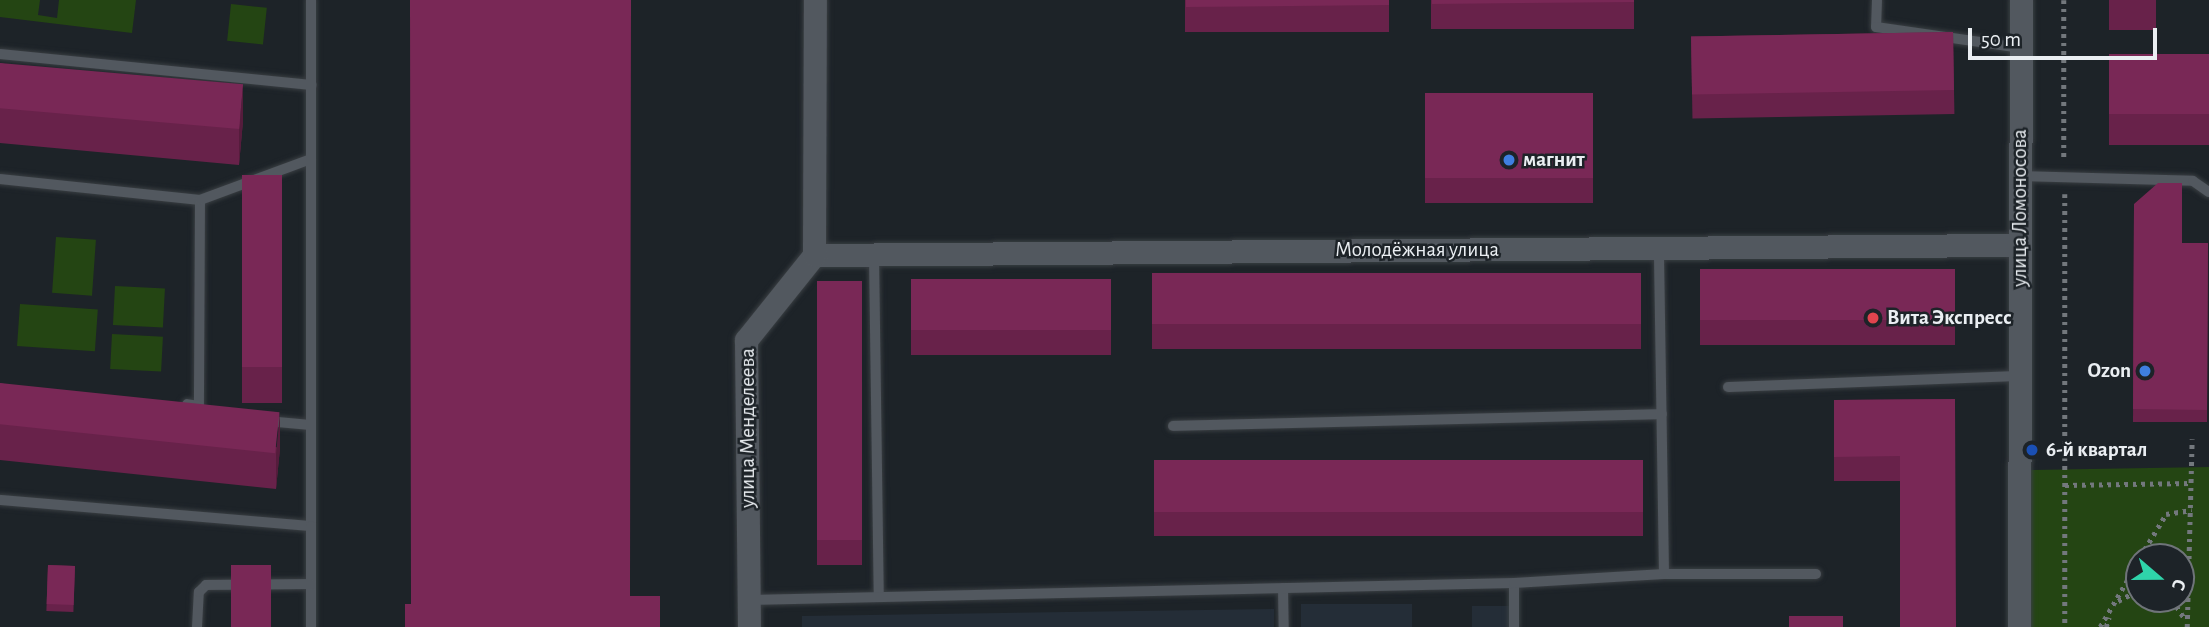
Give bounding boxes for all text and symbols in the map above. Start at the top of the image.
scale bar [1971,14,2160,58]
text: 50 m [1981,29,2021,50]
street label: улица Ломоносова [2007,129,2033,287]
place label: магнит [1523,147,1585,173]
marker: магнит [1501,152,1517,168]
street label: Молодёжная улица [1335,237,1499,263]
place label: Вита Экспресс [1887,305,2012,331]
marker: Вита Экспресс [1865,310,1881,326]
street label: улица Менделеева [735,348,761,508]
place label: Ozon [2087,358,2131,384]
marker: Ozon [2137,363,2153,379]
place label: 6-й квартал [2046,437,2147,463]
marker: 6-й квартал [2024,442,2040,458]
north arrow [2125,543,2195,613]
text: С [2168,576,2189,593]

